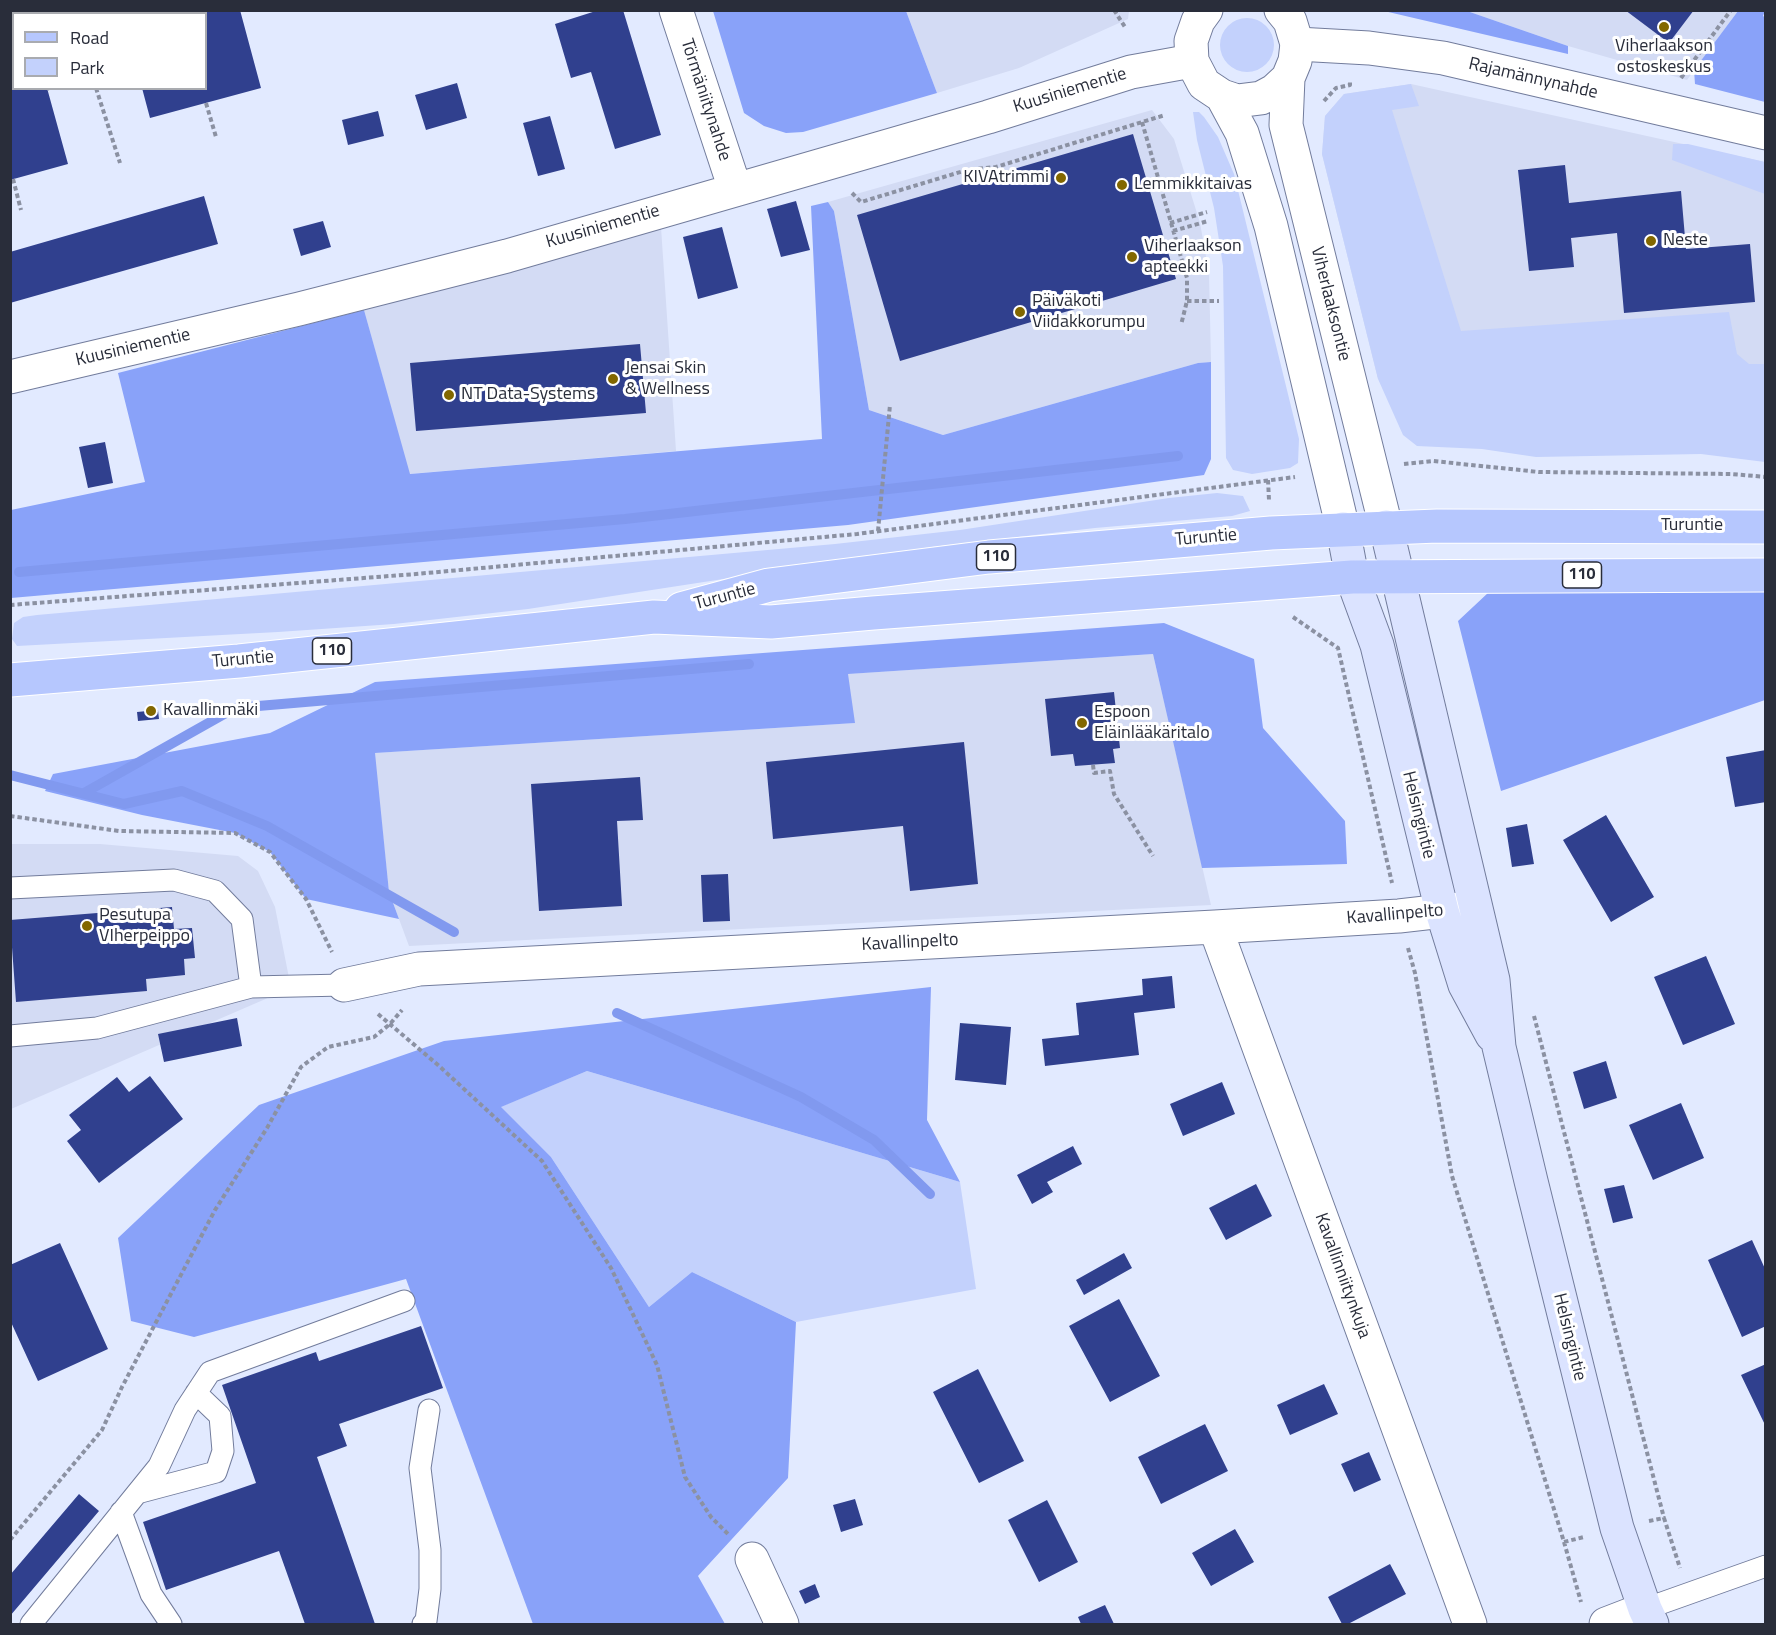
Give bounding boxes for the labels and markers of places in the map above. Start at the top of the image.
marker: Viherlaakson ostoskeskus [1657,20,1671,34]
place label: Viherlaakson ostoskeskus [1615,36,1713,78]
place label: KIVAtrimmi [963,167,1049,189]
marker: KIVAtrimmi [1054,171,1068,185]
place label: Lemmikkitaivas [1134,174,1252,196]
marker: Lemmikkitaivas [1115,178,1129,192]
place label: Neste [1663,230,1708,252]
marker: Neste [1644,234,1658,248]
place label: Viherlaakson apteekki [1144,236,1242,278]
marker: Viherlaakson apteekki [1125,250,1139,264]
place label: Päiväkoti Viidakkorumpu [1032,291,1145,334]
marker: Päiväkoti Viidakkorumpu [1013,305,1027,319]
place label: Jensai Skin & Wellness [625,358,710,400]
marker: Jensai Skin & Wellness [606,372,620,386]
place label: NT Data-Systems [461,384,595,406]
marker: NT Data-Systems [442,388,456,402]
place label: Kavallinmäki [163,700,258,722]
place label: Espoon Eläinlääkäritalo [1094,702,1210,744]
marker: Kavallinmäki [144,704,158,718]
marker: Espoon Eläinlääkäritalo [1075,716,1089,730]
place label: Pesutupa VIherpeippo [99,905,190,948]
marker: Pesutupa VIherpeippo [80,919,94,933]

